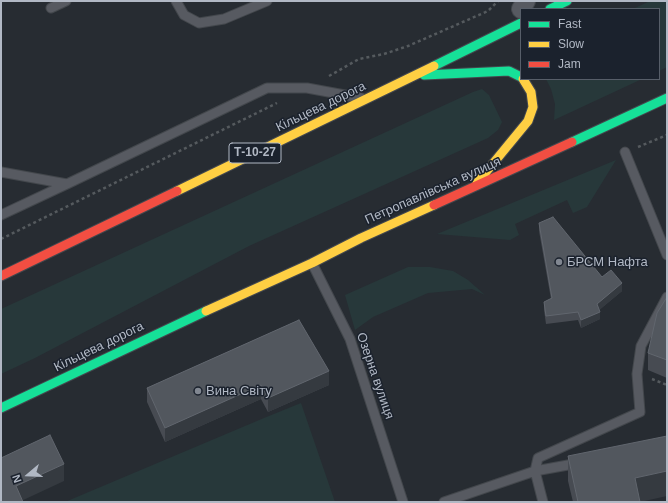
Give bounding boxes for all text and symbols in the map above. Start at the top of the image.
legend [520,8,660,80]
text: Fast [558,17,581,31]
text: Slow [558,37,584,51]
text: Jam [558,57,581,71]
street label: Кільцева дорога [274,79,368,135]
road number: Т-10-27 [229,143,281,163]
street label: Петропавлівська вулиця [363,154,503,228]
place label: БРСМ Нафта [567,254,648,270]
marker: БРСМ Нафта [554,257,564,267]
street label: Кільцева дорога [52,319,146,375]
street label: Озерна вулиця [353,331,397,421]
place label: Вина Світу [206,383,272,399]
marker: Вина Світу [193,386,203,396]
north arrow [8,455,48,495]
text: N [10,473,24,485]

